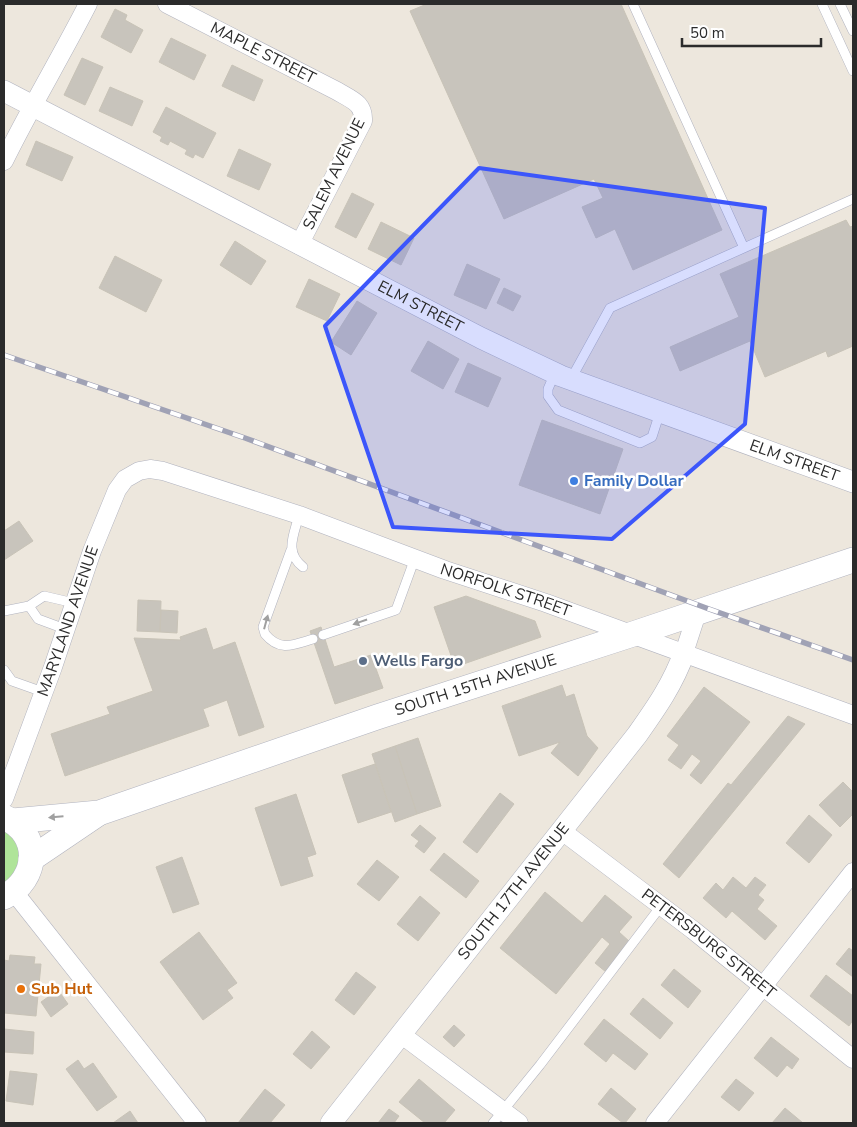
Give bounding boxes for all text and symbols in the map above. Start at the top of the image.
scale bar [682,15,821,47]
street label: MAPLE STREET [207,17,320,90]
text: 50 m [690,23,725,43]
street label: SALEM AVENUE [298,115,370,233]
street label: ELM STREET [374,275,468,338]
street label: ELM STREET [746,434,843,487]
place label: Family Dollar [584,470,685,492]
marker: Family Dollar [568,475,580,487]
street label: MARYLAND AVENUE [32,543,104,700]
street label: NORFOLK STREET [437,558,574,622]
one-way arrow [262,614,270,630]
one-way arrow [352,619,367,627]
street label: SOUTH 15TH AVENUE [392,649,559,722]
place label: Wells Fargo [373,650,463,672]
marker: Wells Fargo [357,655,369,667]
one-way arrow [48,813,64,821]
street label: SOUTH 17TH AVENUE [453,818,575,964]
street label: PETERSBURG STREET [637,884,781,1004]
place label: Sub Hut [31,978,93,1000]
marker: Sub Hut [15,983,27,995]

